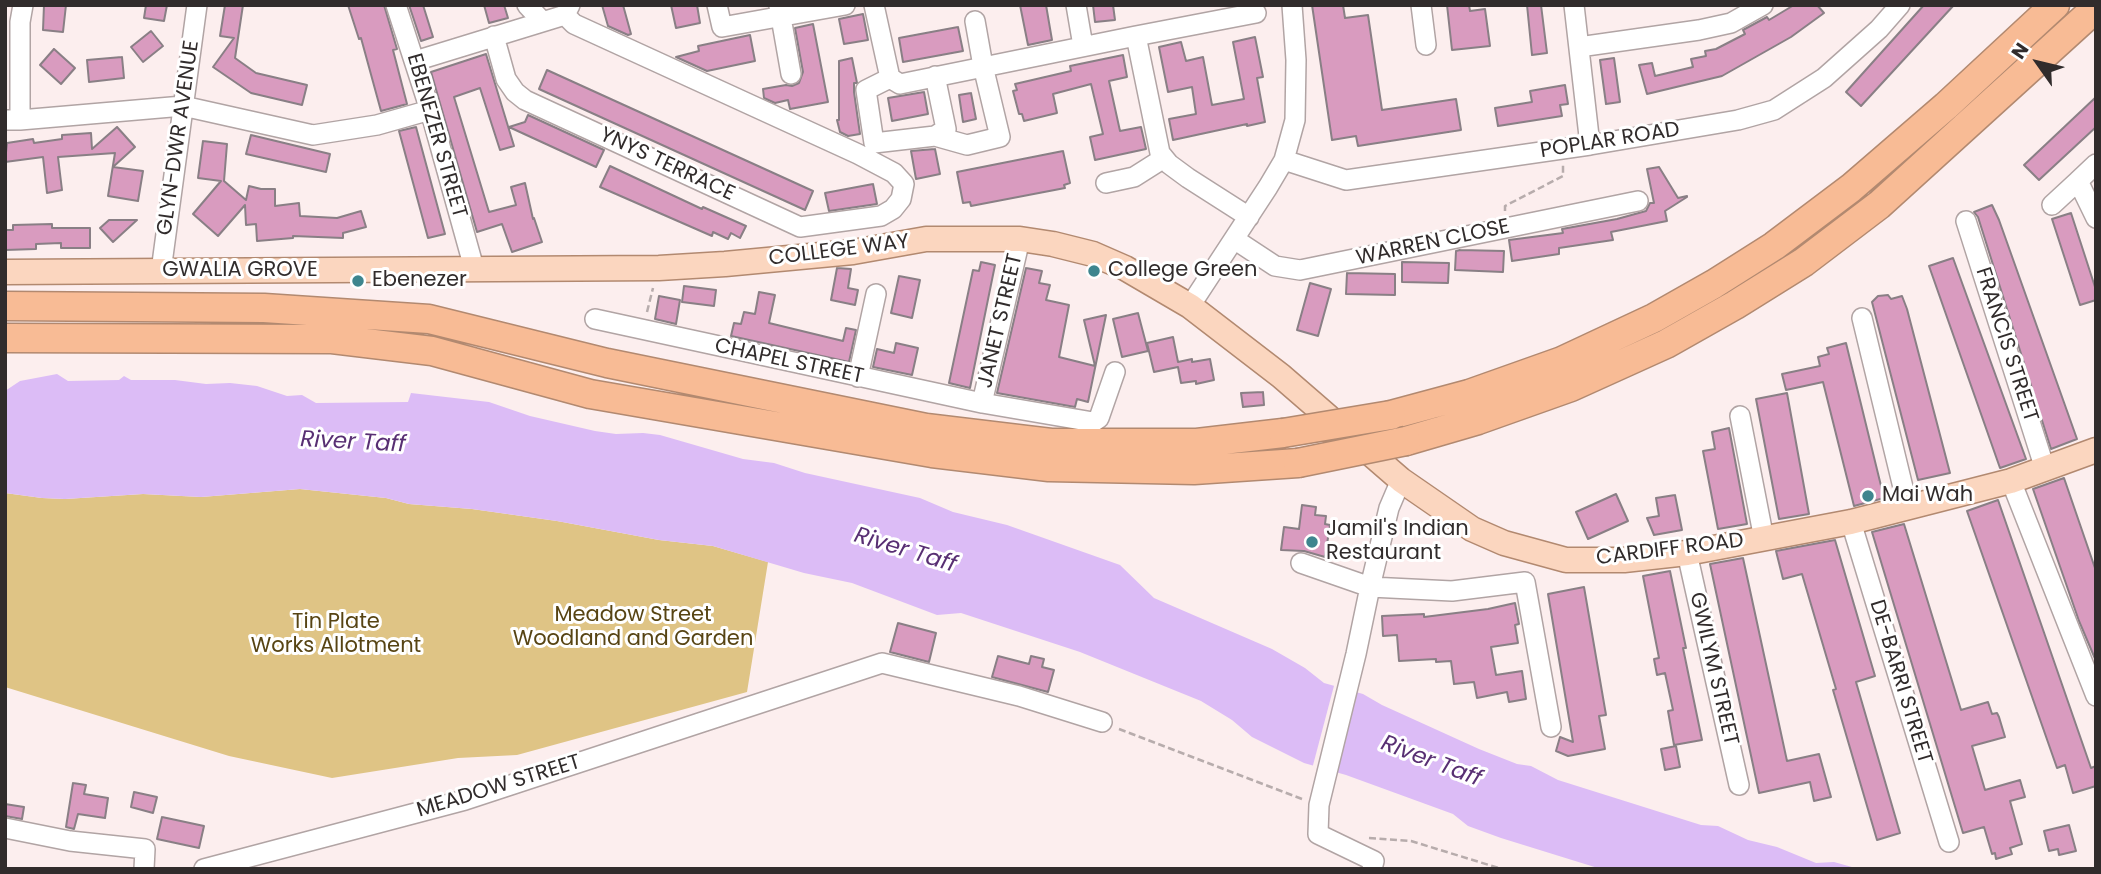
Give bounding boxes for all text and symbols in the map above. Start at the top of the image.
north arrow [2003,28,2073,98]
text: N [2005,38,2035,64]
street label: GLYN-DWR AVENUE [153,39,205,237]
street label: EBENEZER STREET [400,51,472,221]
street label: POPLAR ROAD [1539,118,1681,164]
street label: YNYS TERRACE [595,123,739,207]
street label: WARREN CLOSE [1354,214,1512,272]
street label: COLLEGE WAY [767,230,911,272]
street label: JANET STREET [973,251,1029,391]
street label: GWALIA GROVE [162,258,318,284]
place label: College Green [1108,258,1257,284]
marker: College Green [1086,263,1102,279]
street label: FRANCIS STREET [1969,265,2043,425]
place label: Ebenezer [372,268,467,294]
marker: Ebenezer [350,273,366,289]
street label: CHAPEL STREET [712,334,866,390]
water label: River Taff [300,426,406,460]
place label: Mai Wah [1882,483,1973,509]
marker: Mai Wah [1860,488,1876,504]
place label: Jamil's Indian Restaurant [1326,517,1469,567]
water label: River Taff [851,522,959,580]
street label: CARDIFF ROAD [1595,528,1745,572]
marker: Jamil's Indian Restaurant [1304,534,1320,550]
street label: GWILYM STREET [1683,590,1743,748]
street label: DE-BARRI STREET [1863,597,1937,767]
park label: Meadow Street Woodland and Garden [513,603,753,653]
park label: Tin Plate Works Allotment [251,610,421,660]
water label: River Taff [1377,730,1485,794]
street label: MEADOW STREET [414,750,584,824]

